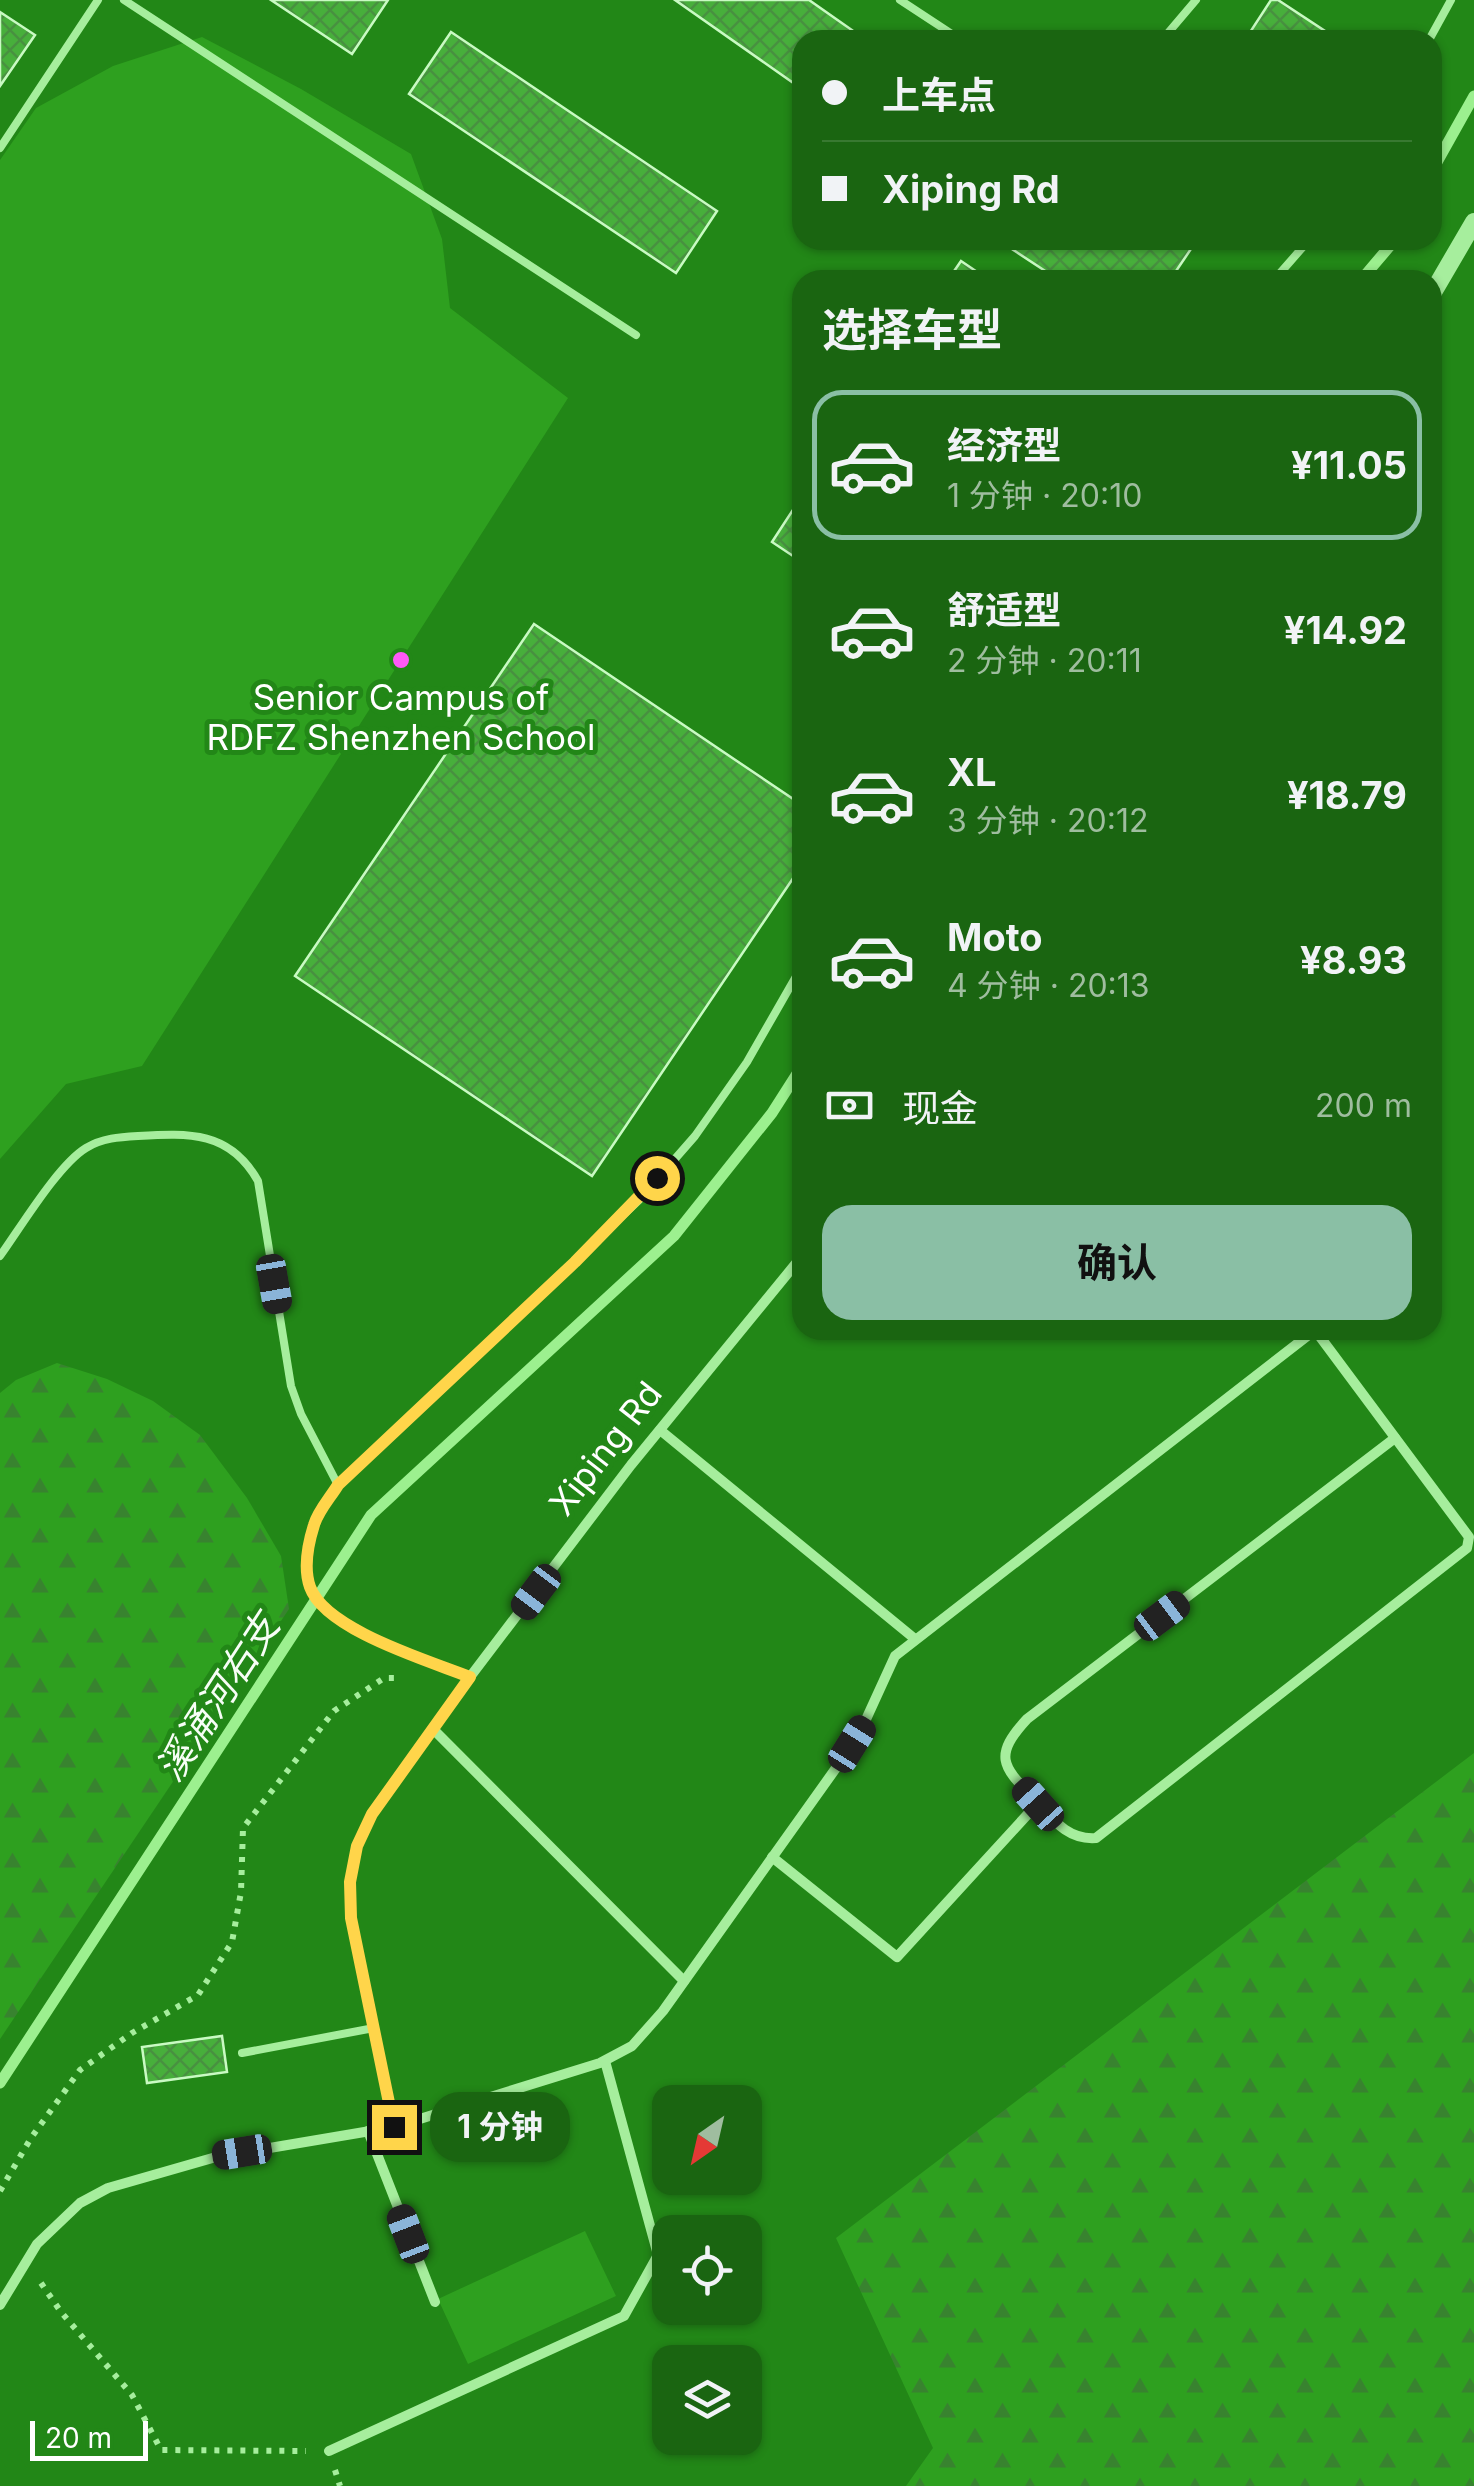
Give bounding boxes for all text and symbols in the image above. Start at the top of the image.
text: 上车点 [882,72,996,118]
text: Xiping Rd [882,166,1060,212]
text: 选择车型 [822,302,1002,357]
icon: car [827,420,917,510]
text: 经济型 [947,422,1061,468]
text: ¥11.05 [1291,442,1407,488]
text: 1 分钟 · 20:10 [947,476,1142,515]
icon: car [827,585,917,675]
text: 舒适型 [947,587,1061,633]
text: ¥14.92 [1284,607,1407,653]
text: 2 分钟 · 20:11 [947,641,1142,680]
marker: Senior Campus of RDFZ Shenzhen School [390,649,412,671]
place label: Senior Campus of RDFZ Shenzhen School [206,676,596,758]
text: XL [947,749,997,795]
icon: car [827,750,917,840]
text: ¥18.79 [1287,772,1407,818]
text: 3 分钟 · 20:12 [947,801,1148,840]
text: Moto [947,914,1043,960]
icon: car [827,915,917,1005]
text: ¥8.93 [1300,937,1407,983]
text: 4 分钟 · 20:13 [947,966,1150,1005]
icon: cash [822,1078,877,1133]
text: 现金 [902,1085,978,1131]
text: 200 m [1315,1086,1412,1125]
route start [635,1156,680,1201]
button: 确认 [822,1205,1412,1320]
car [254,1252,294,1316]
street label: Xiping Rd [540,1373,670,1523]
car [506,1559,566,1625]
car [1129,1586,1195,1646]
water label: 溪涌河右支 [146,1601,290,1789]
car [823,1711,881,1777]
car [1007,1772,1069,1836]
north arrow [652,2085,762,2195]
map controls [652,2085,762,2455]
callout: 1 分钟 [429,2092,569,2162]
route end [372,2105,417,2150]
text: 1 分钟 [457,2107,543,2146]
car [210,2132,274,2172]
car [383,2201,433,2267]
button: locate [652,2215,762,2325]
button: layers [652,2345,762,2455]
scale bar [30,2416,148,2460]
text: 20 m [45,2421,112,2455]

